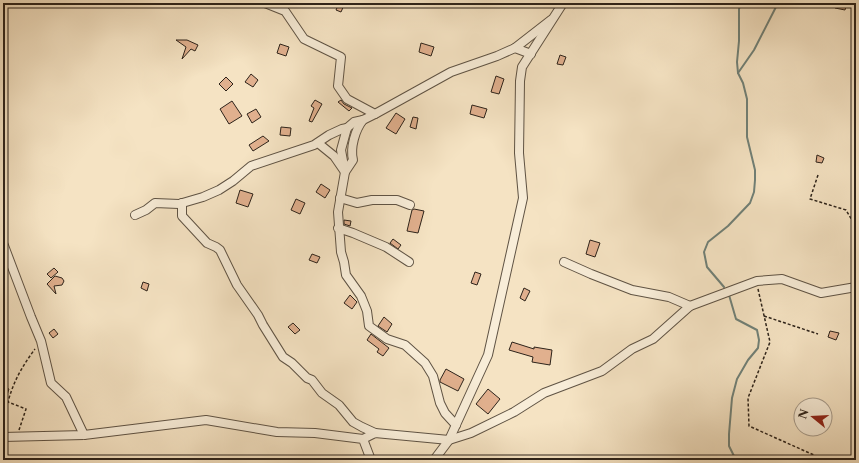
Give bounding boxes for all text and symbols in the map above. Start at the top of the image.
north arrow [793,397,833,437]
text: N [795,407,812,421]

